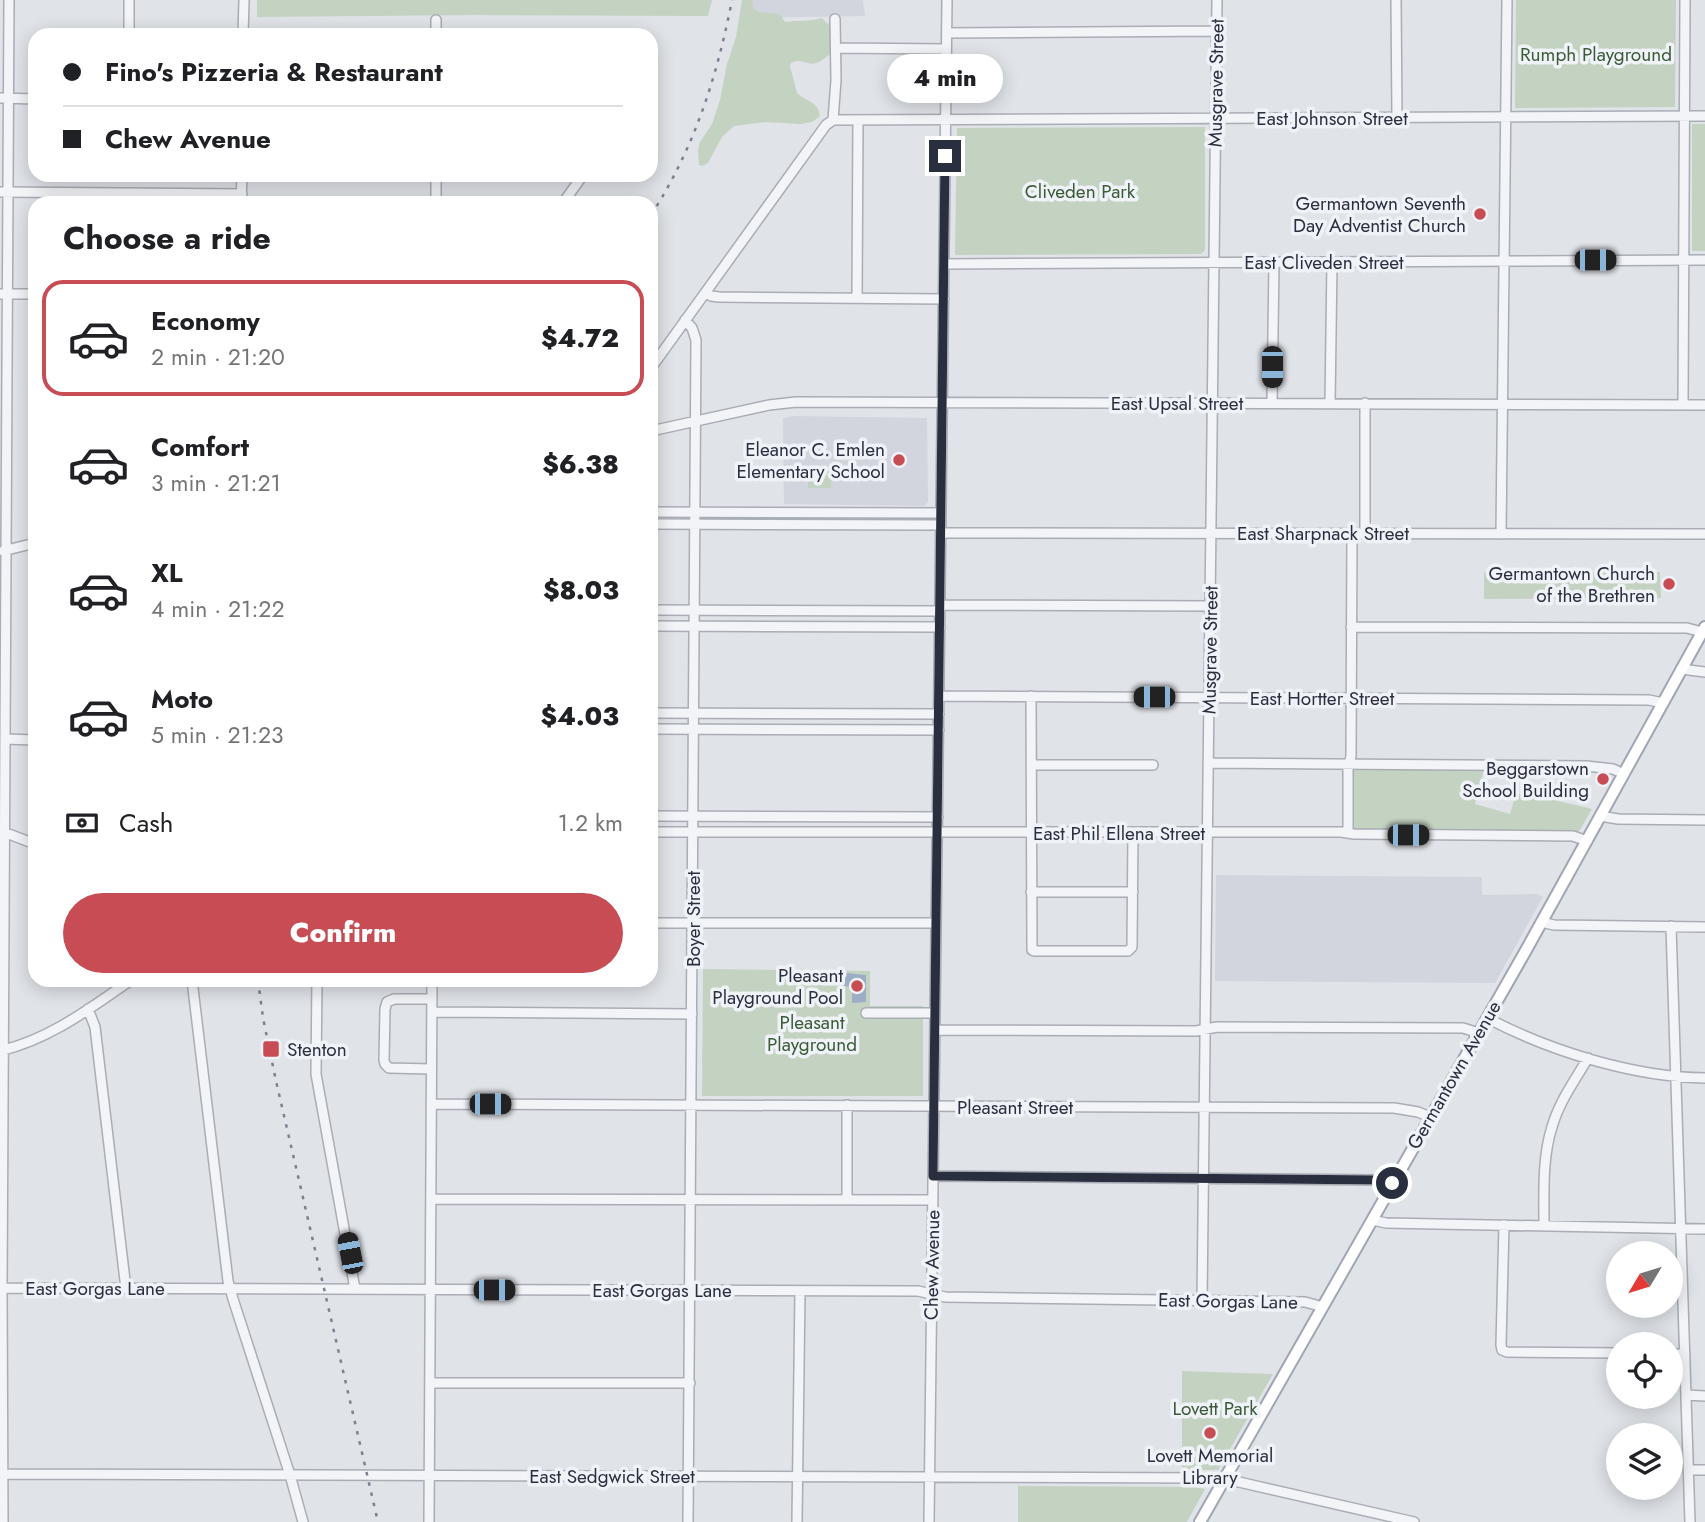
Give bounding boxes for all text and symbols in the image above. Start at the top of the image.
street label: Musgrave Street [1201,18,1231,147]
park label: Rumph Playground [1520,41,1672,68]
text: Fino's Pizzeria & Restaurant [105,53,443,91]
callout: 4 min [887,54,1003,104]
text: 4 min [914,61,976,95]
street label: East Johnson Street [1256,105,1408,132]
text: Chew Avenue [105,120,271,158]
route end [929,140,961,172]
park label: Cliveden Park [1025,178,1136,205]
place label: Germantown Seventh Day Adventist Church [1293,190,1466,239]
marker: Germantown Seventh Day Adventist Church [1472,206,1488,222]
text: Choose a ride [63,215,271,261]
street label: East Cliveden Street [1244,249,1404,276]
car [1575,250,1617,271]
text: Economy [151,302,260,340]
icon: car [67,307,130,370]
text: $4.72 [541,319,619,357]
text: 2 min · 21:20 [151,340,285,374]
car [1262,346,1283,388]
street label: East Upsal Street [1111,390,1244,417]
text: Comfort [151,428,249,466]
icon: car [67,433,130,496]
place label: Eleanor C. Emlen Elementary School [736,436,885,485]
text: $6.38 [542,445,619,483]
marker: Eleanor C. Emlen Elementary School [891,452,907,468]
text: 3 min · 21:21 [151,466,281,500]
street label: East Sharpnack Street [1237,520,1409,547]
text: XL [151,554,183,592]
icon: car [67,559,130,622]
place label: Germantown Church of the Brethren [1489,560,1655,609]
text: $8.03 [543,571,619,609]
marker: Germantown Church of the Brethren [1661,576,1677,592]
street label: Musgrave Street [1195,585,1225,714]
text: 4 min · 21:22 [151,592,285,626]
text: Moto [151,680,213,718]
icon: car [67,685,130,748]
street label: East Hortter Street [1250,685,1395,712]
car [1134,687,1176,708]
text: $4.03 [541,697,619,735]
text: 5 min · 21:23 [151,718,284,752]
place label: Beggarstown School Building [1462,755,1589,804]
marker: Beggarstown School Building [1595,771,1611,787]
icon: cash [63,804,101,842]
text: Cash [119,804,173,842]
text: 1.2 km [558,806,623,840]
street label: East Phil Ellena Street [1033,820,1205,847]
car [1388,825,1430,846]
street label: Boyer Street [680,871,707,967]
button: Confirm [63,893,623,973]
place label: Pleasant Playground Pool [712,962,843,1011]
marker: Pleasant Playground Pool [849,978,865,994]
street label: Germantown Avenue [1400,996,1508,1154]
park label: Pleasant Playground [767,1009,857,1058]
place label: Stenton [287,1036,347,1063]
marker: Stenton [261,1039,281,1059]
car [470,1094,512,1115]
street label: Pleasant Street [957,1094,1073,1121]
route start [1376,1167,1408,1199]
street label: Chew Avenue [918,1209,946,1320]
car [336,1230,365,1276]
north arrow [1606,1241,1684,1318]
map controls [1606,1241,1683,1500]
street label: East Gorgas Lane [25,1275,165,1302]
street label: East Gorgas Lane [592,1277,732,1304]
car [474,1280,516,1301]
street label: East Gorgas Lane [1158,1286,1298,1316]
button: locate [1606,1332,1683,1409]
park label: Lovett Park [1172,1395,1258,1422]
button: layers [1606,1423,1683,1500]
marker: Lovett Memorial Library [1202,1425,1218,1441]
place label: Lovett Memorial Library [1147,1442,1273,1491]
street label: East Sedgwick Street [529,1463,695,1490]

